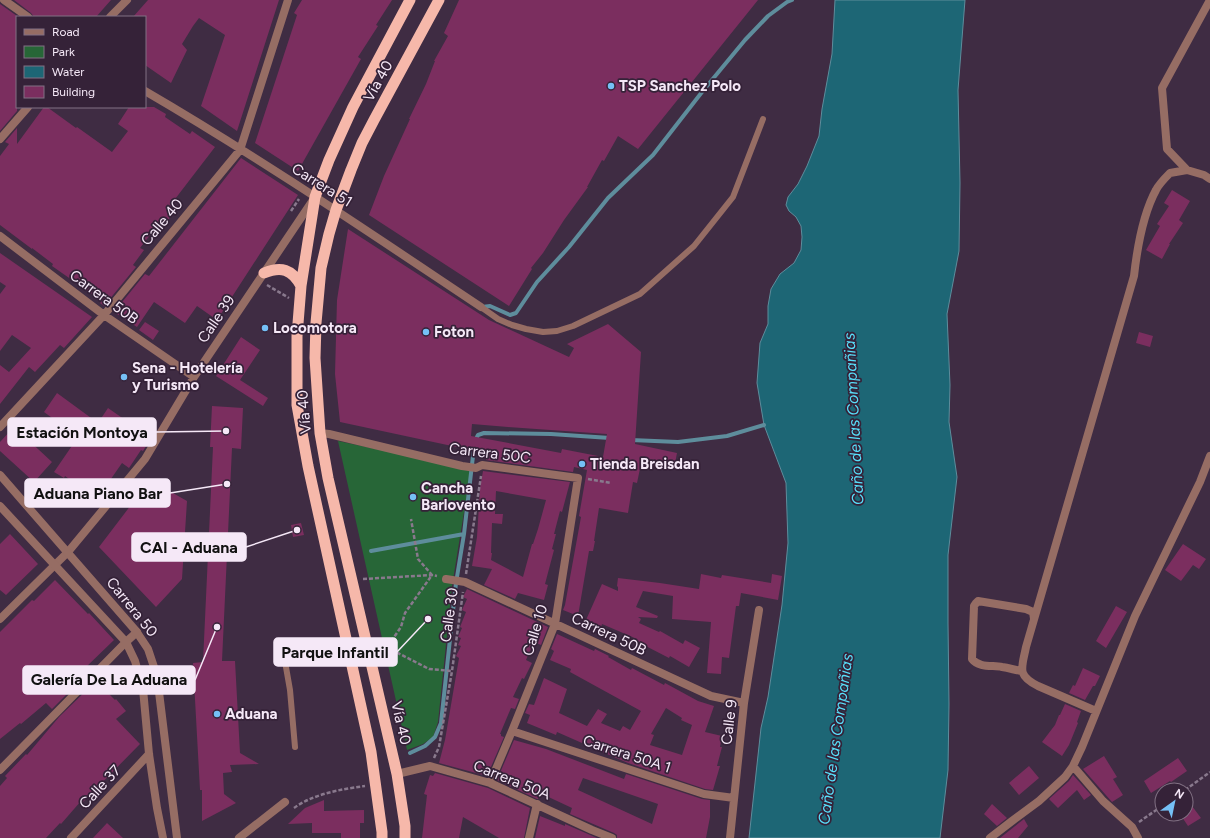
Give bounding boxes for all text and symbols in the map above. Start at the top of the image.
legend [16,16,146,108]
text: Road [52,25,80,39]
text: Park [52,45,75,59]
street label: Vía 40 [359,57,397,105]
text: Water [52,65,84,79]
place label: TSP Sanchez Polo [619,77,741,95]
marker: TSP Sanchez Polo [606,81,616,91]
text: Building [52,85,95,99]
street label: Carrera 51 [288,159,356,211]
street label: Calle 40 [137,195,187,249]
street label: Carrera 50B [66,266,142,328]
street label: Calle 39 [194,292,238,346]
place label: Locomotora [273,319,357,337]
marker: Locomotora [260,323,270,333]
place label: Foton [434,323,474,341]
marker: Foton [421,327,431,337]
water label: Caño de las Compañias [839,332,868,506]
place label: Sena - Hotelería y Turismo [132,359,243,394]
marker: Sena - Hotelería y Turismo [119,372,129,382]
street label: Vía 40 [293,389,315,435]
callout: Estación Montoya [8,418,156,446]
text: Estación Montoya [16,423,148,442]
street label: Carrera 50C [448,439,532,467]
place label: Tienda Breisdan [590,455,700,473]
marker: Tienda Breisdan [577,459,587,469]
callout: Aduana Piano Bar [25,479,170,507]
place label: Cancha Barlovento [421,479,496,514]
text: Aduana Piano Bar [34,484,162,503]
marker: Cancha Barlovento [408,492,418,502]
callout: CAI - Aduana [132,533,246,561]
text: CAI - Aduana [140,538,238,557]
street label: Carrera 50 [103,574,161,640]
street label: Calle 30 [436,587,462,643]
street label: Calle 10 [519,602,551,658]
street label: Carrera 50B [569,609,649,659]
callout: Parque Infantil [274,638,397,666]
text: Parque Infantil [281,643,389,662]
water label: Caño de las Compañias [814,652,857,826]
callout: Galería De La Aduana [23,666,195,694]
text: Galería De La Aduana [31,670,187,689]
street label: Calle 9 [717,698,741,746]
street label: Vía 40 [387,699,415,747]
place label: Aduana [225,705,278,723]
marker: Aduana [212,709,222,719]
street label: Carrera 50A 1 [581,731,673,777]
street label: Carrera 50A [471,756,553,804]
street label: Calle 37 [75,761,125,813]
north arrow [1154,782,1194,822]
text: N [1172,786,1186,802]

